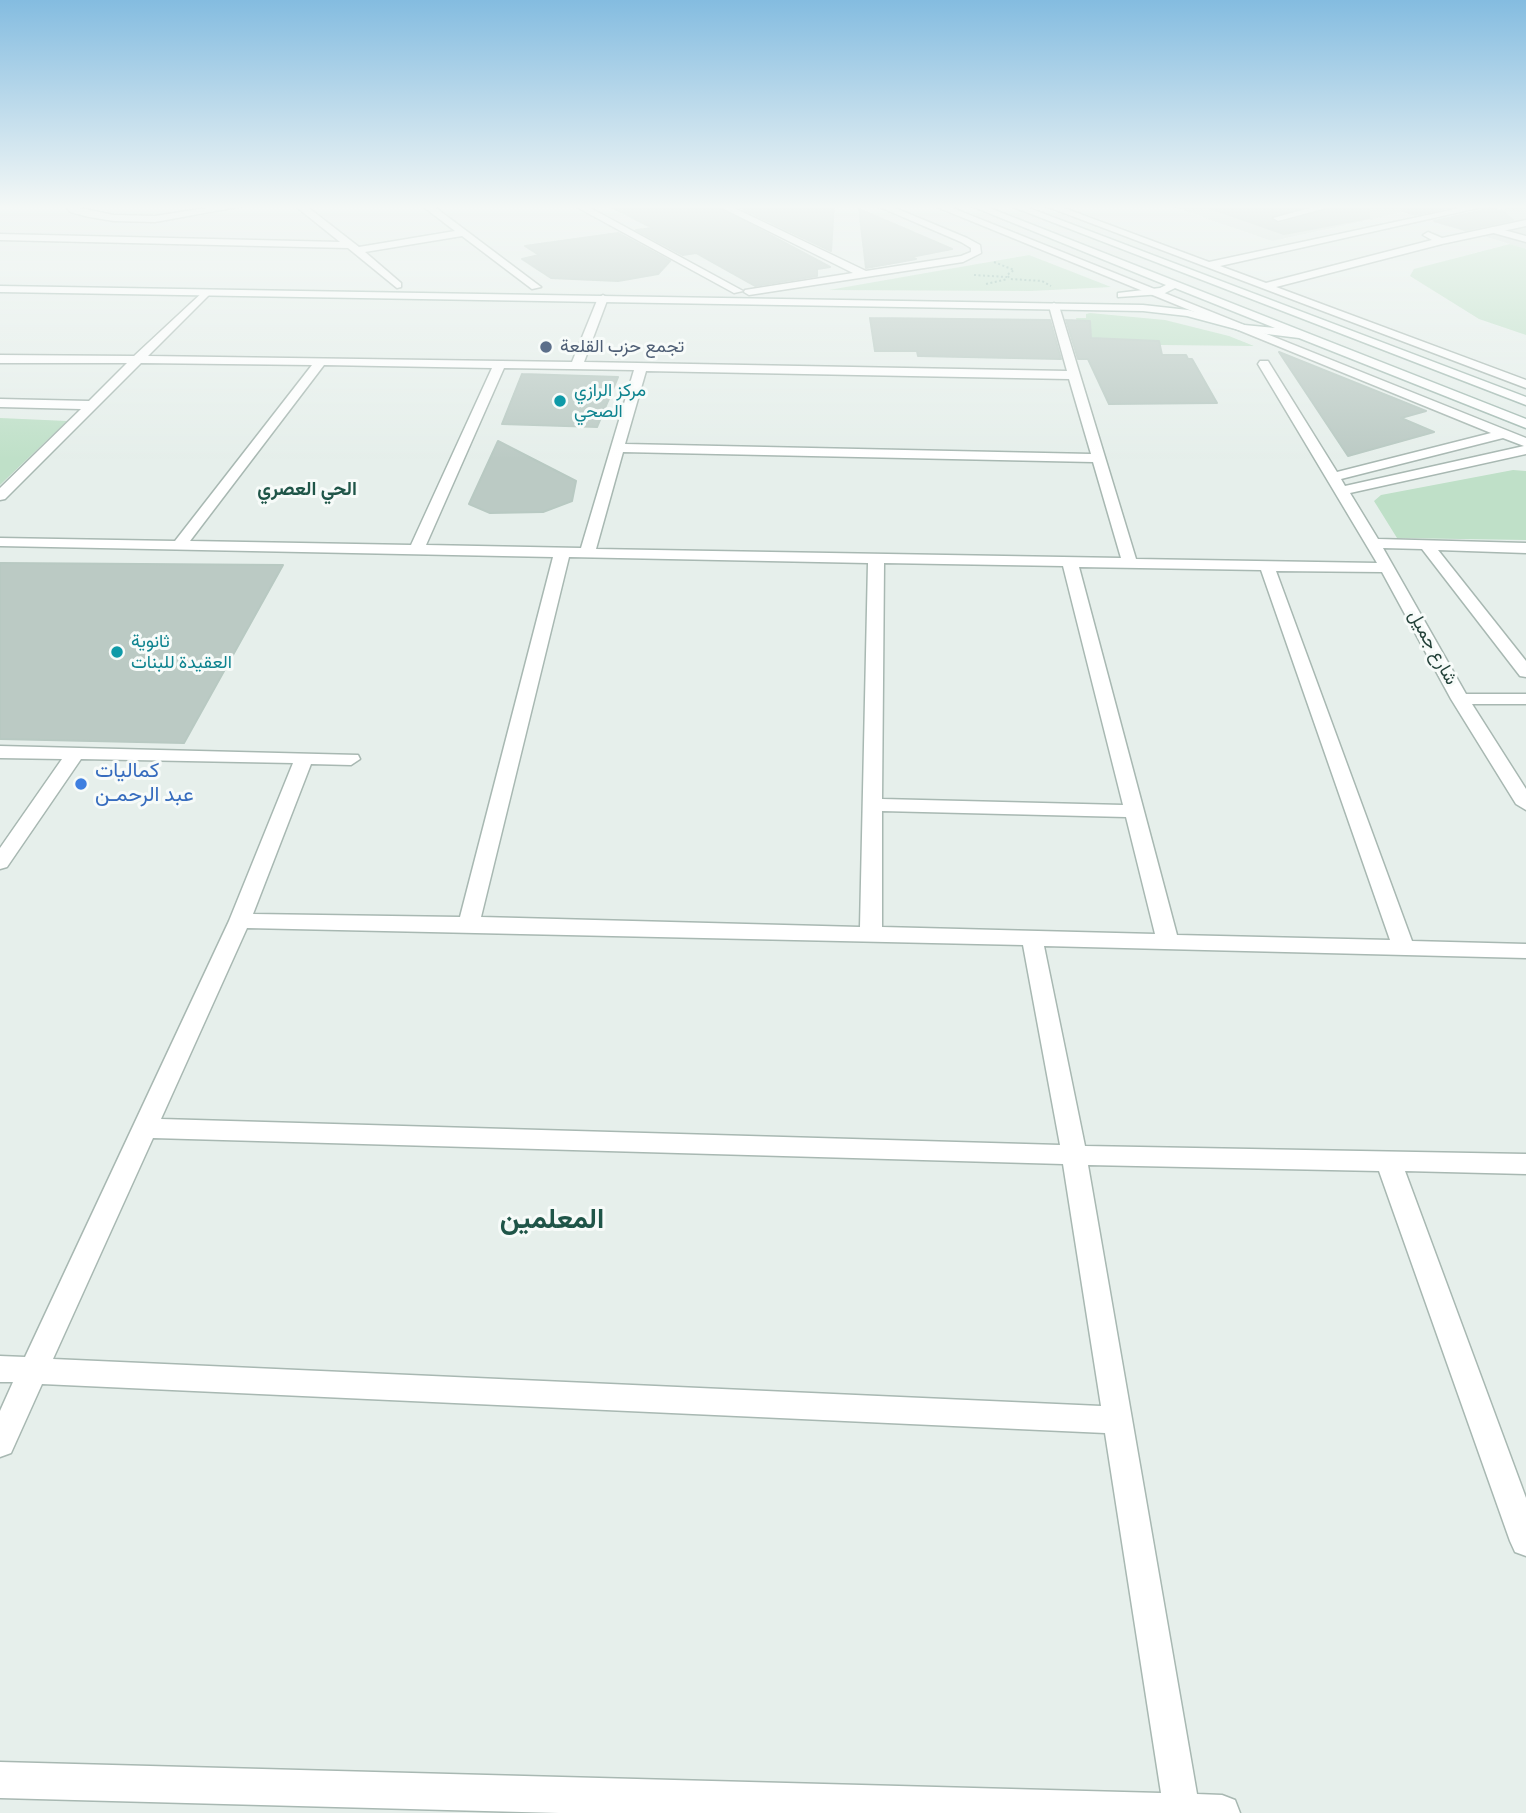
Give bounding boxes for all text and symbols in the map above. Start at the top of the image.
place label: تجمع حزب القلعة [560,336,684,358]
marker: تجمع حزب القلعة [538,339,554,355]
place label: مركز الرازي الصحي [574,380,646,422]
marker: مركز الرازي الصحي [552,393,568,409]
district label: الحي العصري [257,479,357,501]
street label: شارع جميل [1403,607,1461,689]
place label: ثانوية العقيدة للبنات [131,631,232,674]
marker: ثانوية العقيدة للبنات [109,644,125,660]
place label: كماليات عبد الرحمـن [95,759,194,809]
marker: كماليات عبد الرحمـن [73,776,89,792]
district label: المعلمين [500,1204,604,1238]

